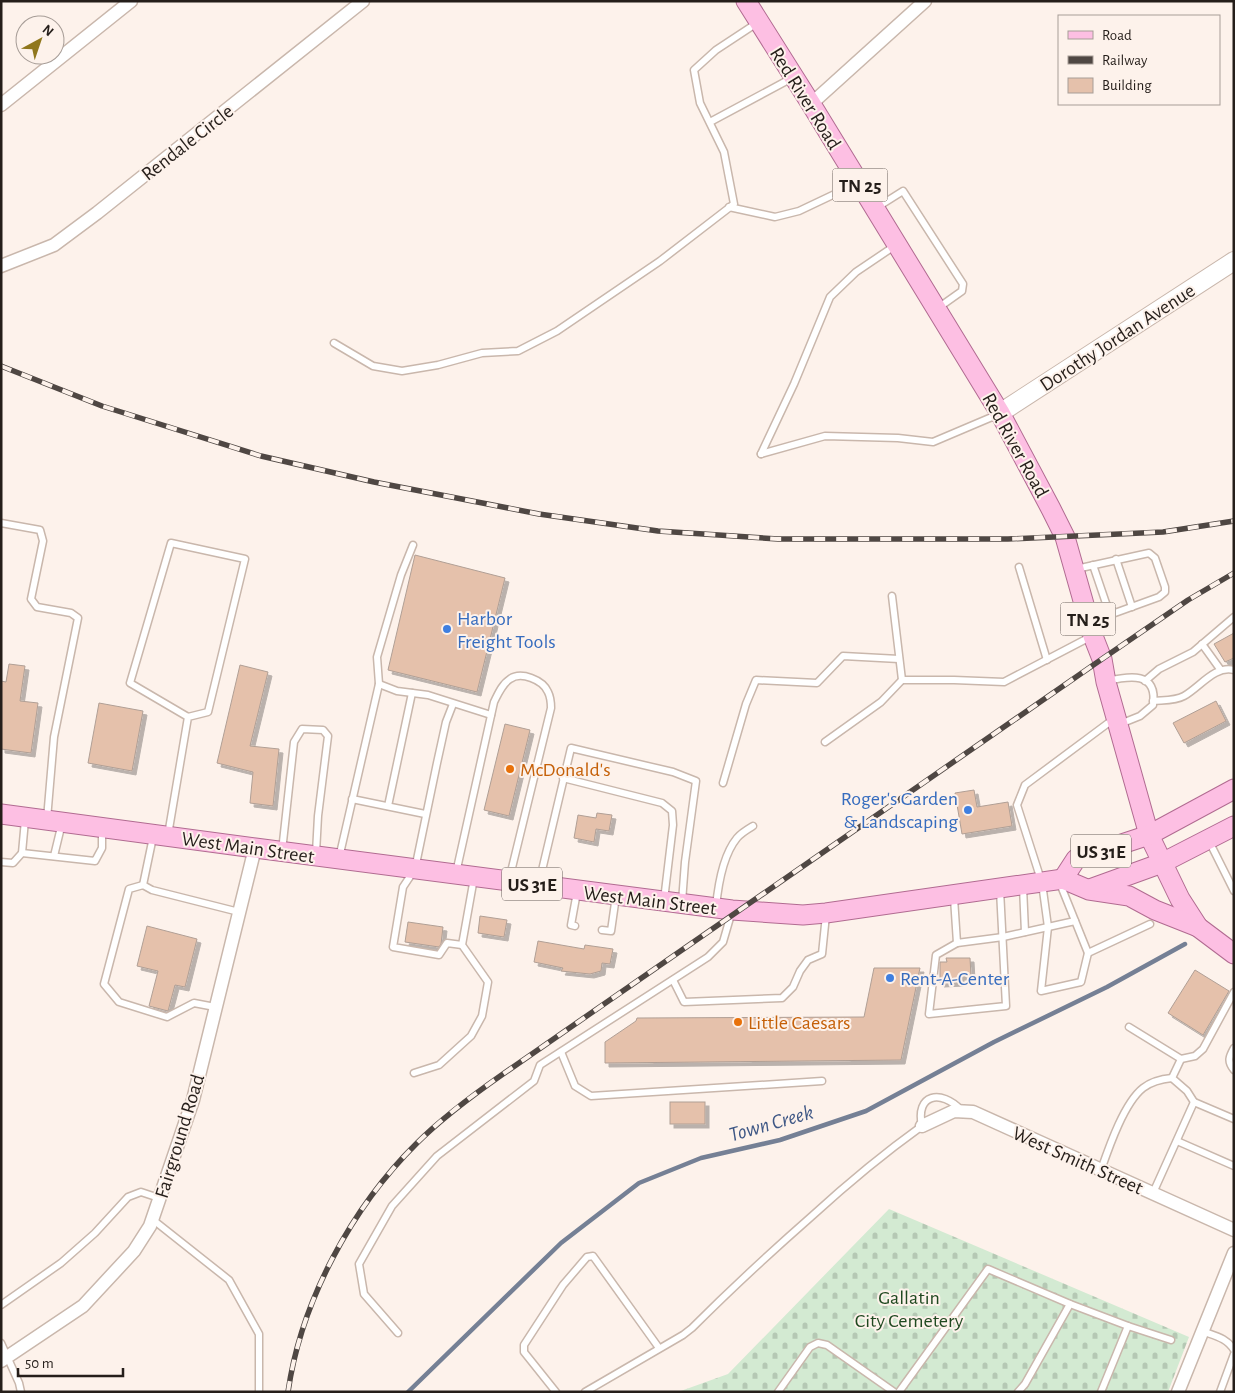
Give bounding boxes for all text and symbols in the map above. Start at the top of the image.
north arrow [15,15,65,65]
legend [1058,15,1220,105]
text: N [39,22,56,39]
text: Road [1102,28,1132,43]
street label: Red River Road [766,44,844,153]
text: Railway [1102,53,1148,68]
text: Building [1102,78,1152,93]
street label: Rendale Circle [138,101,237,185]
road number: TN 25 [832,168,888,202]
street label: Dorothy Jordan Avenue [1037,280,1199,395]
street label: Red River Road [978,390,1052,501]
road number: TN 25 [1060,602,1116,636]
place label: Harbor Freight Tools [457,609,556,652]
marker: Harbor Freight Tools [441,623,453,635]
place label: McDonald's [520,760,611,780]
marker: McDonald's [504,763,516,775]
place label: Roger's Garden & Landscaping [841,789,958,832]
marker: Roger's Garden & Landscaping [962,804,974,816]
street label: West Main Street [180,829,316,867]
road number: US 31E [1071,834,1131,868]
road number: US 31E [502,868,562,901]
street label: West Main Street [582,883,718,919]
place label: Rent-A-Center [900,969,1010,989]
marker: Rent-A-Center [884,972,896,984]
place label: Little Caesars [748,1013,851,1033]
marker: Little Caesars [732,1016,744,1028]
street label: Fairground Road [152,1072,208,1201]
water label: Town Creek [727,1101,816,1145]
street label: West Smith Street [1009,1123,1146,1199]
park label: Gallatin City Cemetery [855,1288,964,1331]
scale bar [18,1346,122,1378]
text: 50 m [25,1356,54,1371]

